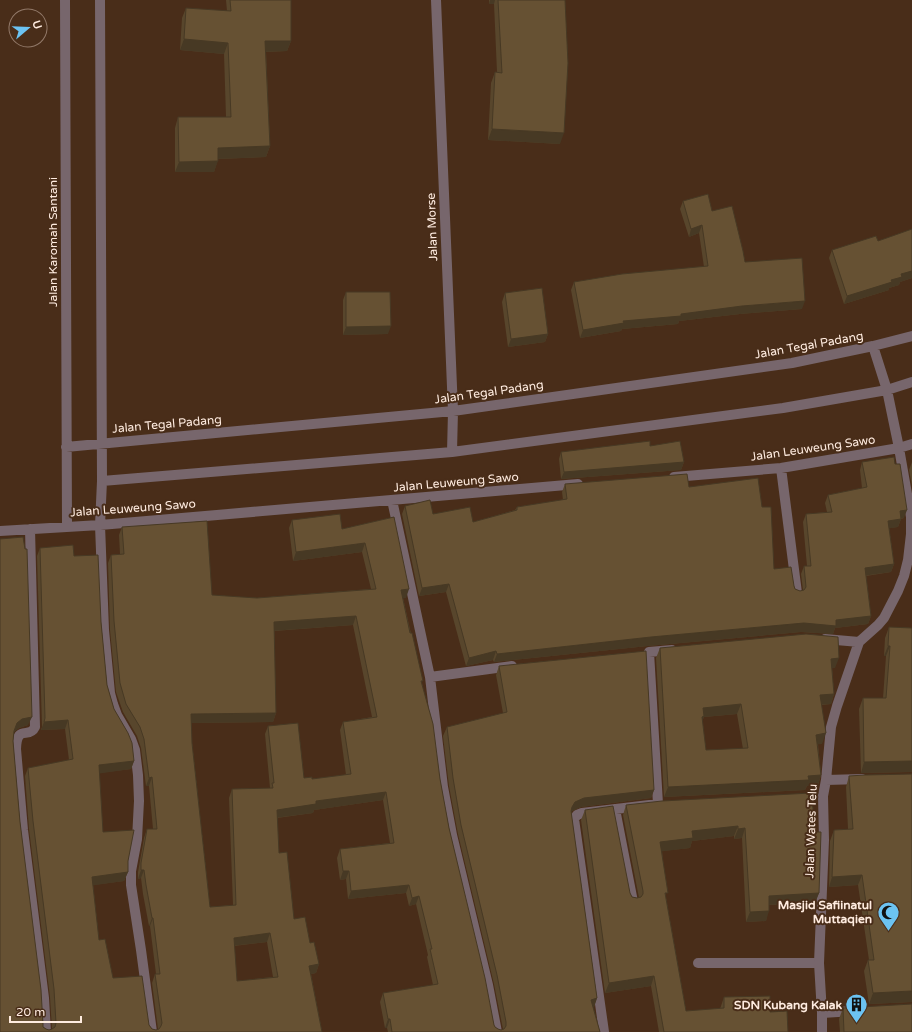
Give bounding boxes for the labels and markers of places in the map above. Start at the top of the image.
place label: Masjid Safiinatul Muttaqien [778,898,872,927]
mosque icon: Masjid Safiinatul Muttaqien [875,899,901,932]
building icon: SDN Kubang Kalak [844,992,870,1025]
place label: SDN Kubang Kalak [734,998,842,1013]

